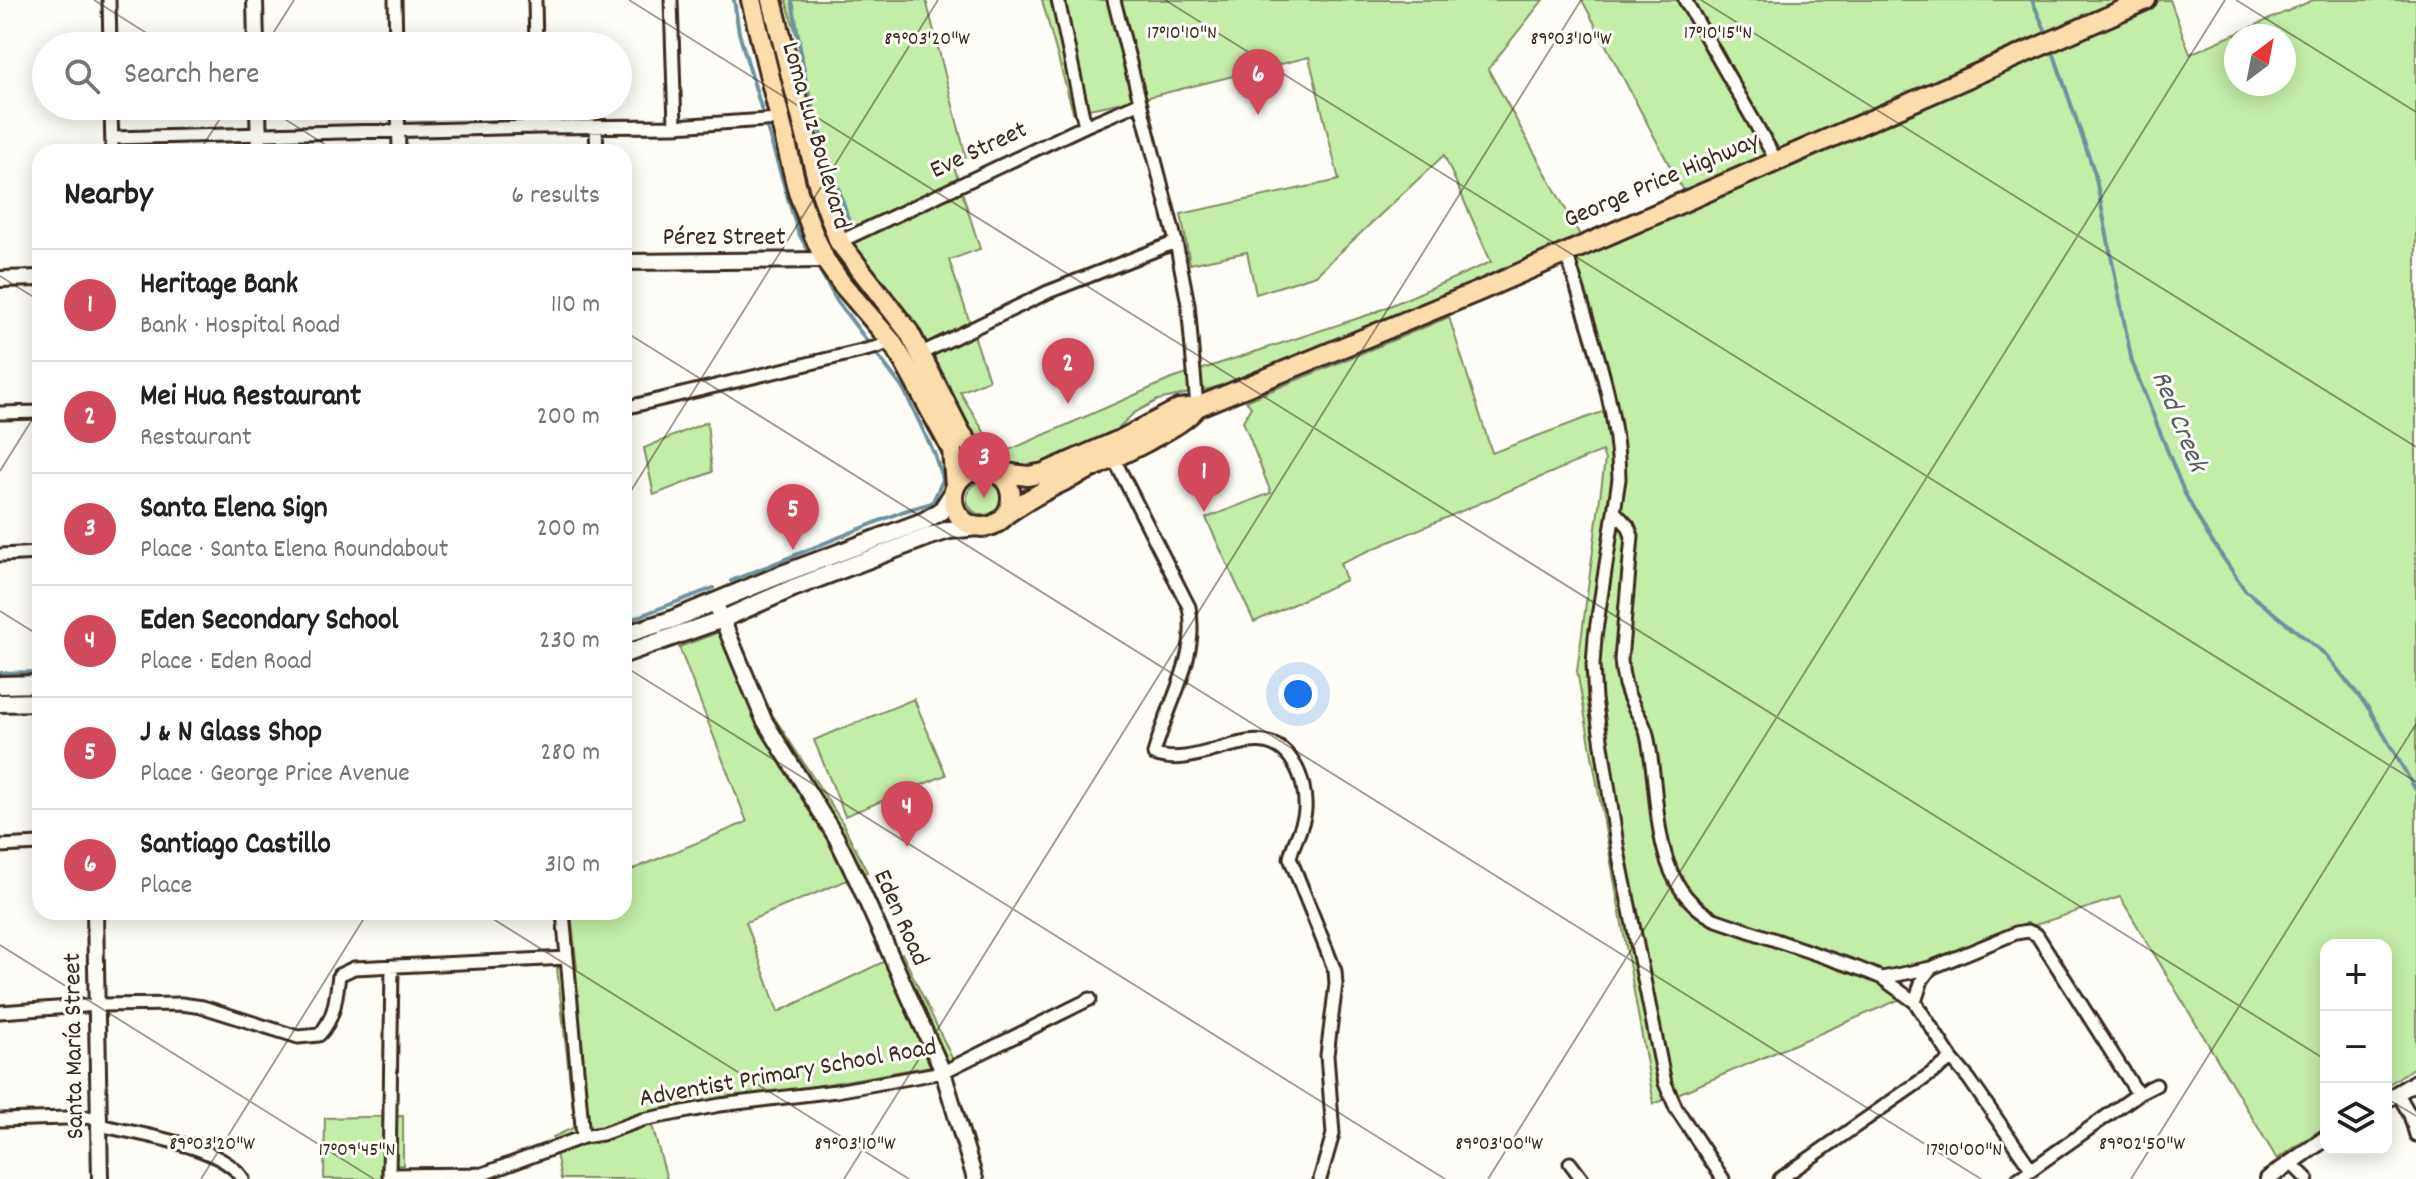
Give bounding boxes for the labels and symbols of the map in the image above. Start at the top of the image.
text: 17°10'10"N [1147,20,1217,48]
text: 17°10'15"N [1684,20,1752,48]
north arrow [2224,24,2296,96]
text: 89°03'20"W [884,26,970,54]
text: 89°03'10"W [1530,26,1612,54]
street label: Loma Luz Boulevard [771,38,859,234]
pin: 6 [1232,49,1284,115]
street label: Eve Street [924,112,1034,190]
street label: George Price Highway [1558,123,1766,239]
street label: Pérez Street [662,220,786,257]
pin: 2 [1042,338,1094,404]
water label: Red Creek [2139,365,2216,481]
pin: 3 [958,432,1010,498]
pin: 1 [1178,446,1230,512]
pin: 5 [767,484,819,550]
your location [1278,674,1318,714]
pin: 4 [881,781,933,847]
street label: Eden Road [862,864,938,972]
street label: Santa María Street [55,952,95,1140]
street label: Adventist Primary School Road [636,1030,940,1118]
text: 89°03'20"W [169,1131,255,1159]
text: 89°03'10"W [814,1131,896,1159]
text: 89°03'00"W [1455,1131,1543,1159]
text: 89°02'50"W [2099,1131,2185,1159]
text: 17°09'45"N [318,1137,396,1165]
text: 17°10'00"N [1926,1137,2002,1165]

